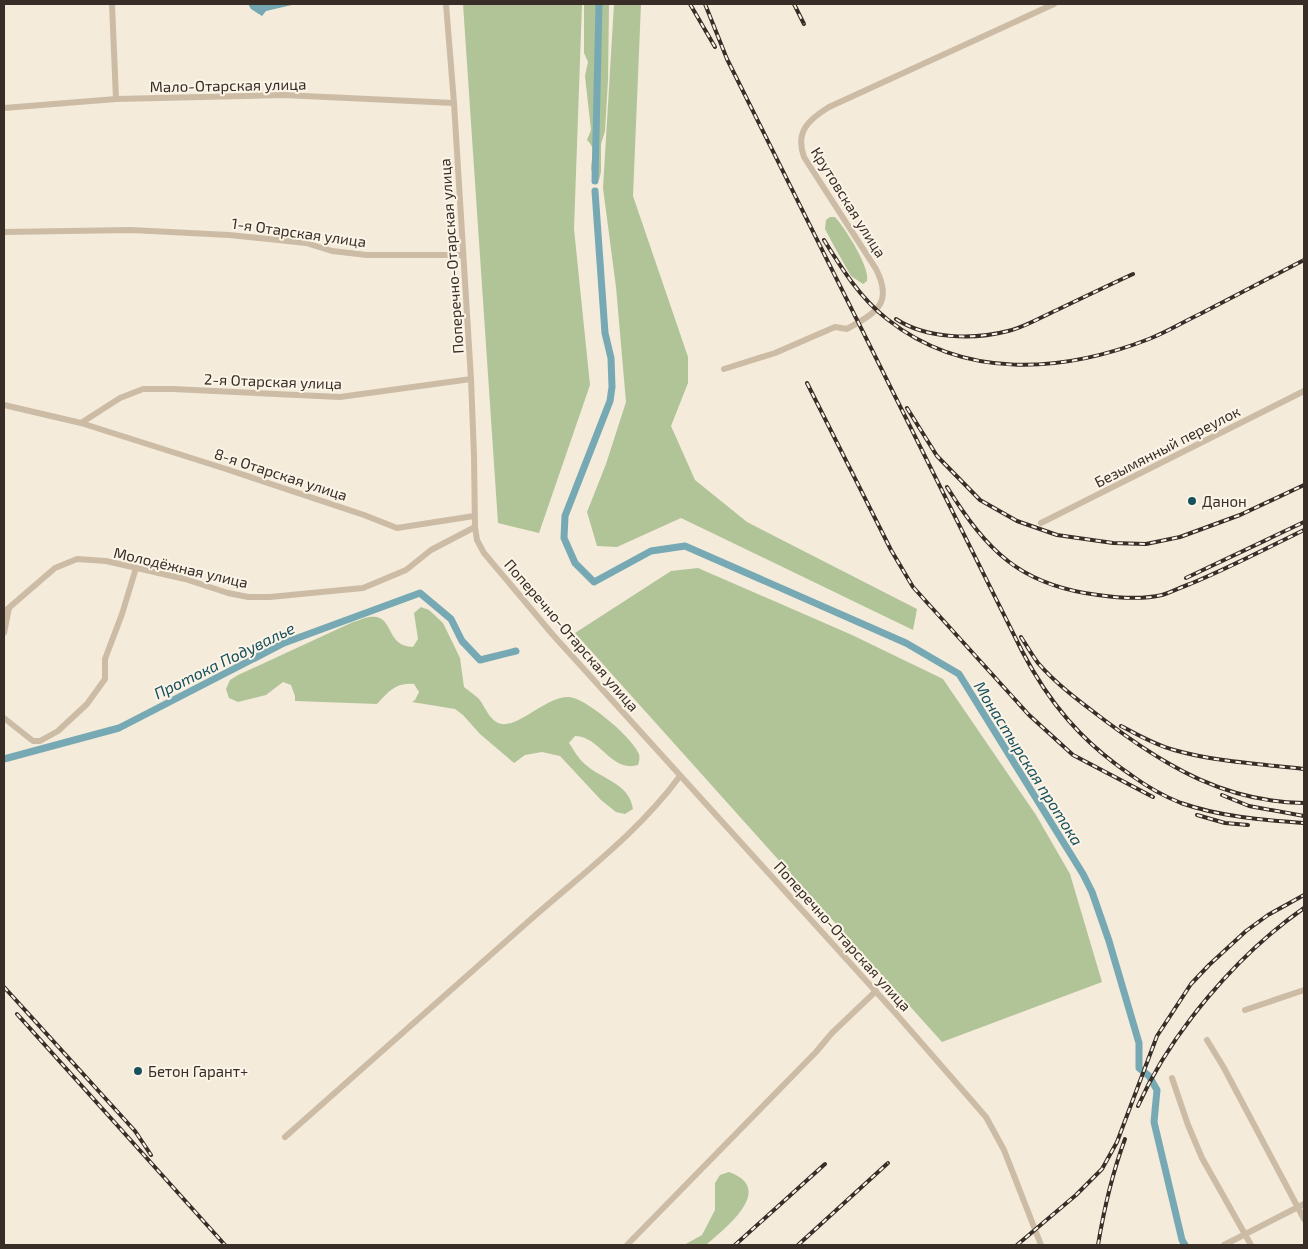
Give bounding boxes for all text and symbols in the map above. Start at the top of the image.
street label: Мало-Отарская улица [150,75,306,96]
street label: Крутовская улица [807,143,890,261]
street label: Поперечно-Отарская улица [435,158,468,354]
street label: 1-я Отарская улица [230,214,367,251]
street label: 2-я Отарская улица [204,370,342,393]
street label: Безымянный переулок [1091,401,1243,491]
street label: 8-я Отарская улица [212,444,350,505]
place label: Данон [1202,492,1247,510]
marker: Данон [1186,495,1198,507]
street label: Молодёжная улица [112,543,250,592]
street label: Поперечно-Отарская улица [500,555,643,715]
water label: Протока Подувалье [150,617,298,702]
water label: Монастырская протока [971,677,1087,849]
street label: Поперечно-Отарская улица [770,857,915,1015]
place label: Бетон Гарант+ [148,1062,248,1080]
marker: Бетон Гарант+ [132,1065,144,1077]

